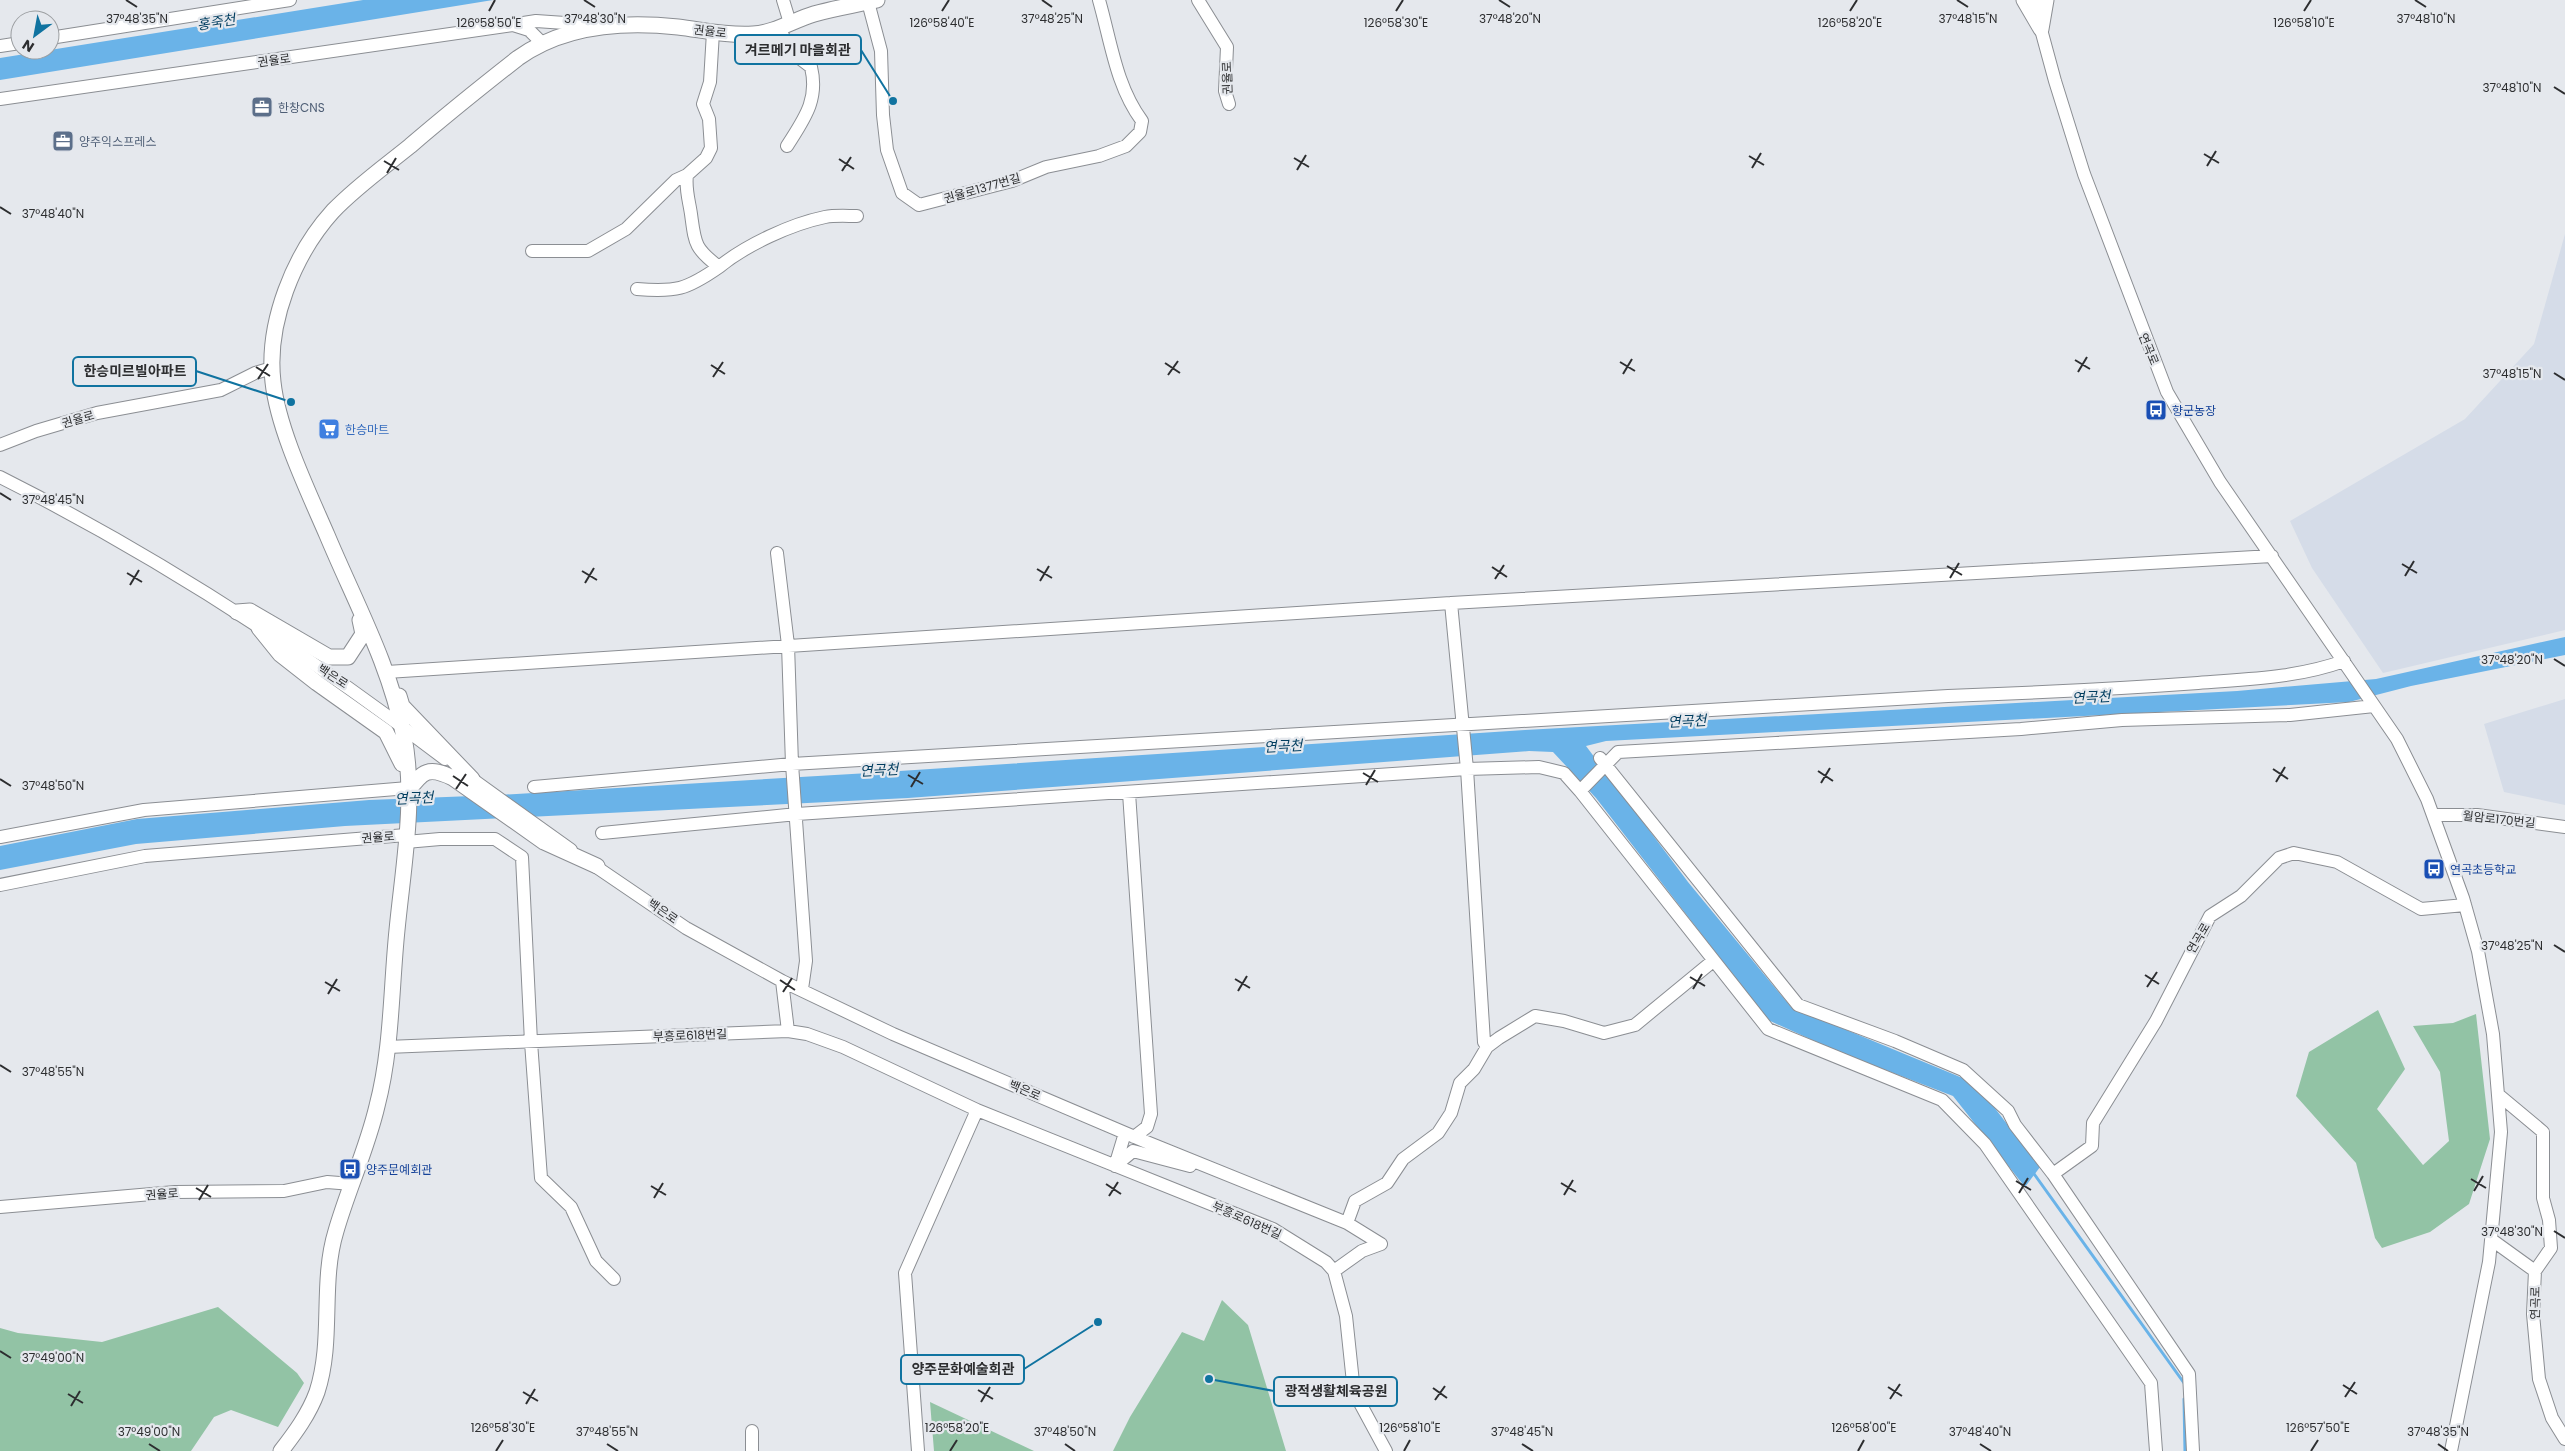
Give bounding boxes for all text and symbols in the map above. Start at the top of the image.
water label: 홍죽천 [195,9,238,35]
north arrow [10,10,60,60]
text: 37°48'35"N [106,10,168,27]
text: 37°48'30"N [564,10,626,27]
text: 37°48'25"N [1021,10,1083,27]
text: 37°48'20"N [1479,10,1541,27]
text: 37°48'15"N [1939,10,1997,27]
text: 37°48'10"N [2397,10,2455,27]
text: 126°58'50"E [456,14,522,31]
text: 126°58'40"E [909,14,975,31]
text: 126°58'30"E [1364,14,1428,31]
text: 126°58'20"E [1818,14,1882,31]
text: 126°58'10"E [2273,14,2335,31]
street label: 권율로 [693,21,727,41]
text: N [18,35,38,57]
callout: 겨르메기 마을회관 [735,35,861,64]
text: 겨르메기 마을회관 [745,40,851,60]
street label: 권율로 [256,49,292,71]
street label: 권율로 [1218,61,1236,95]
text: 37°48'10"N [2483,79,2541,96]
office icon: 한창CNS [250,95,274,119]
place label: 한창CNS [278,99,325,116]
office icon: 양주익스프레스 [51,129,75,153]
place label: 양주익스프레스 [79,133,156,150]
street label: 권율로1377번길 [942,169,1022,207]
text: 37°48'40"N [22,205,84,222]
street label: 연곡로 [2135,330,2163,368]
callout: 한승미르빌아파트 [73,357,196,386]
text: 한승미르빌아파트 [83,361,187,381]
text: 37°48'15"N [2483,365,2541,382]
bus stop icon: 향군농장 [2144,398,2168,422]
place label: 향군농장 [2172,402,2216,419]
street label: 권율로 [60,406,96,432]
supermarket icon: 한승마트 [317,417,341,441]
place label: 한승마트 [345,421,389,438]
text: 37°48'45"N [22,491,84,508]
text: 37°48'20"N [2481,651,2543,668]
street label: 백은로 [314,660,352,692]
water label: 연곡천 [2071,686,2112,708]
water label: 연곡천 [1667,710,1708,732]
water label: 연곡천 [1263,735,1304,757]
water label: 연곡천 [859,759,900,781]
text: 37°48'50"N [22,777,84,794]
water label: 연곡천 [394,787,435,809]
street label: 월암로170번길 [2462,807,2536,831]
street label: 권율로 [361,827,395,847]
bus stop icon: 연곡초등학교 [2422,857,2446,881]
place label: 연곡초등학교 [2450,861,2516,878]
street label: 백은로 [645,895,681,927]
street label: 연곡로 [2182,919,2214,957]
text: 37°48'25"N [2481,937,2543,954]
street label: 부흥로618번길 [653,1025,727,1045]
text: 37°48'55"N [22,1063,84,1080]
street label: 백은로 [1006,1076,1044,1104]
bus stop icon: 양주문예회관 [338,1157,362,1181]
place label: 양주문예회관 [366,1161,432,1178]
street label: 권율로 [145,1184,179,1204]
street label: 부흥로618번길 [1210,1197,1284,1243]
text: 37°48'30"N [2481,1223,2543,1240]
street label: 연곡로 [2526,1286,2544,1320]
text: 37°49'00"N [22,1349,84,1366]
callout: 양주문화예술회관 [901,1355,1024,1384]
text: 양주문화예술회관 [911,1359,1015,1379]
callout: 광적생활체육공원 [1274,1377,1397,1406]
text: 광적생활체육공원 [1284,1381,1388,1401]
text: 126°58'30"E [471,1419,535,1436]
text: 126°58'20"E [925,1419,989,1436]
text: 126°58'10"E [1379,1419,1441,1436]
text: 126°58'00"E [1831,1419,1897,1436]
text: 126°57'50"E [2286,1419,2350,1436]
text: 37°49'00"N [118,1423,180,1440]
text: 37°48'55"N [576,1423,638,1440]
text: 37°48'50"N [1034,1423,1096,1440]
text: 37°48'45"N [1491,1423,1553,1440]
text: 37°48'40"N [1949,1423,2011,1440]
text: 37°48'35"N [2407,1423,2469,1440]

